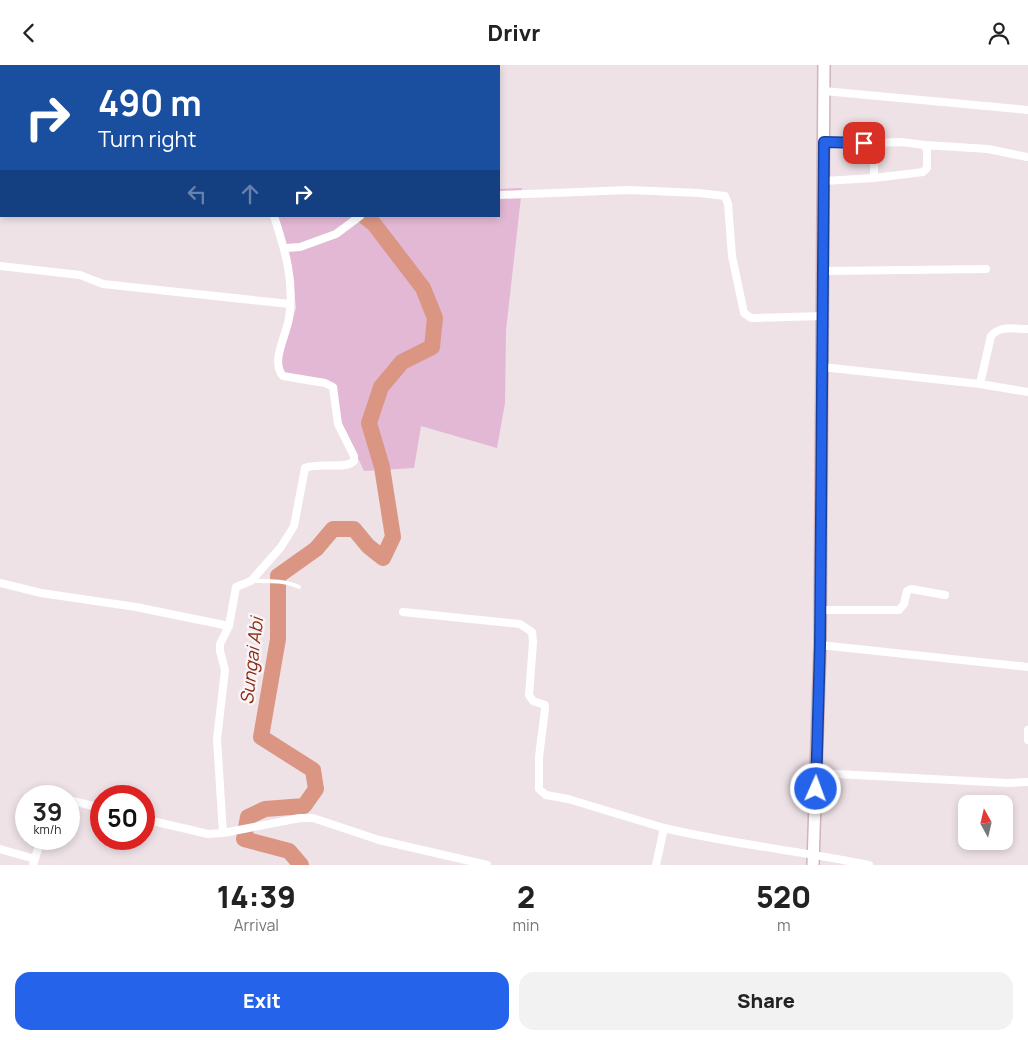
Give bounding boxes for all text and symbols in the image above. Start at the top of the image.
text: Drivr [488,18,540,48]
icon: back [15,19,43,47]
icon: person [985,19,1013,47]
text: 490 m [98,79,202,127]
icon: right [15,85,80,150]
pin [843,122,885,164]
text: Turn right [98,124,196,154]
icon: arrive [850,129,878,157]
icon: left [183,180,211,208]
icon: ahead [236,180,264,208]
icon: right [289,180,317,208]
water label: Sungai Abi [234,613,269,706]
position arrow [789,762,841,814]
speed limit sign: 50 [90,785,155,850]
text: 39 [32,794,63,829]
north arrow [958,795,1012,850]
map controls [958,795,1013,850]
text: km/h [34,821,61,838]
text: 14:39 [217,876,296,917]
text: 2 [517,876,535,917]
text: 520 [756,876,811,917]
text: Arrival [233,914,279,936]
text: min [513,914,539,936]
text: m [777,914,790,936]
button: Exit [15,972,509,1030]
button: Share [519,972,1013,1030]

